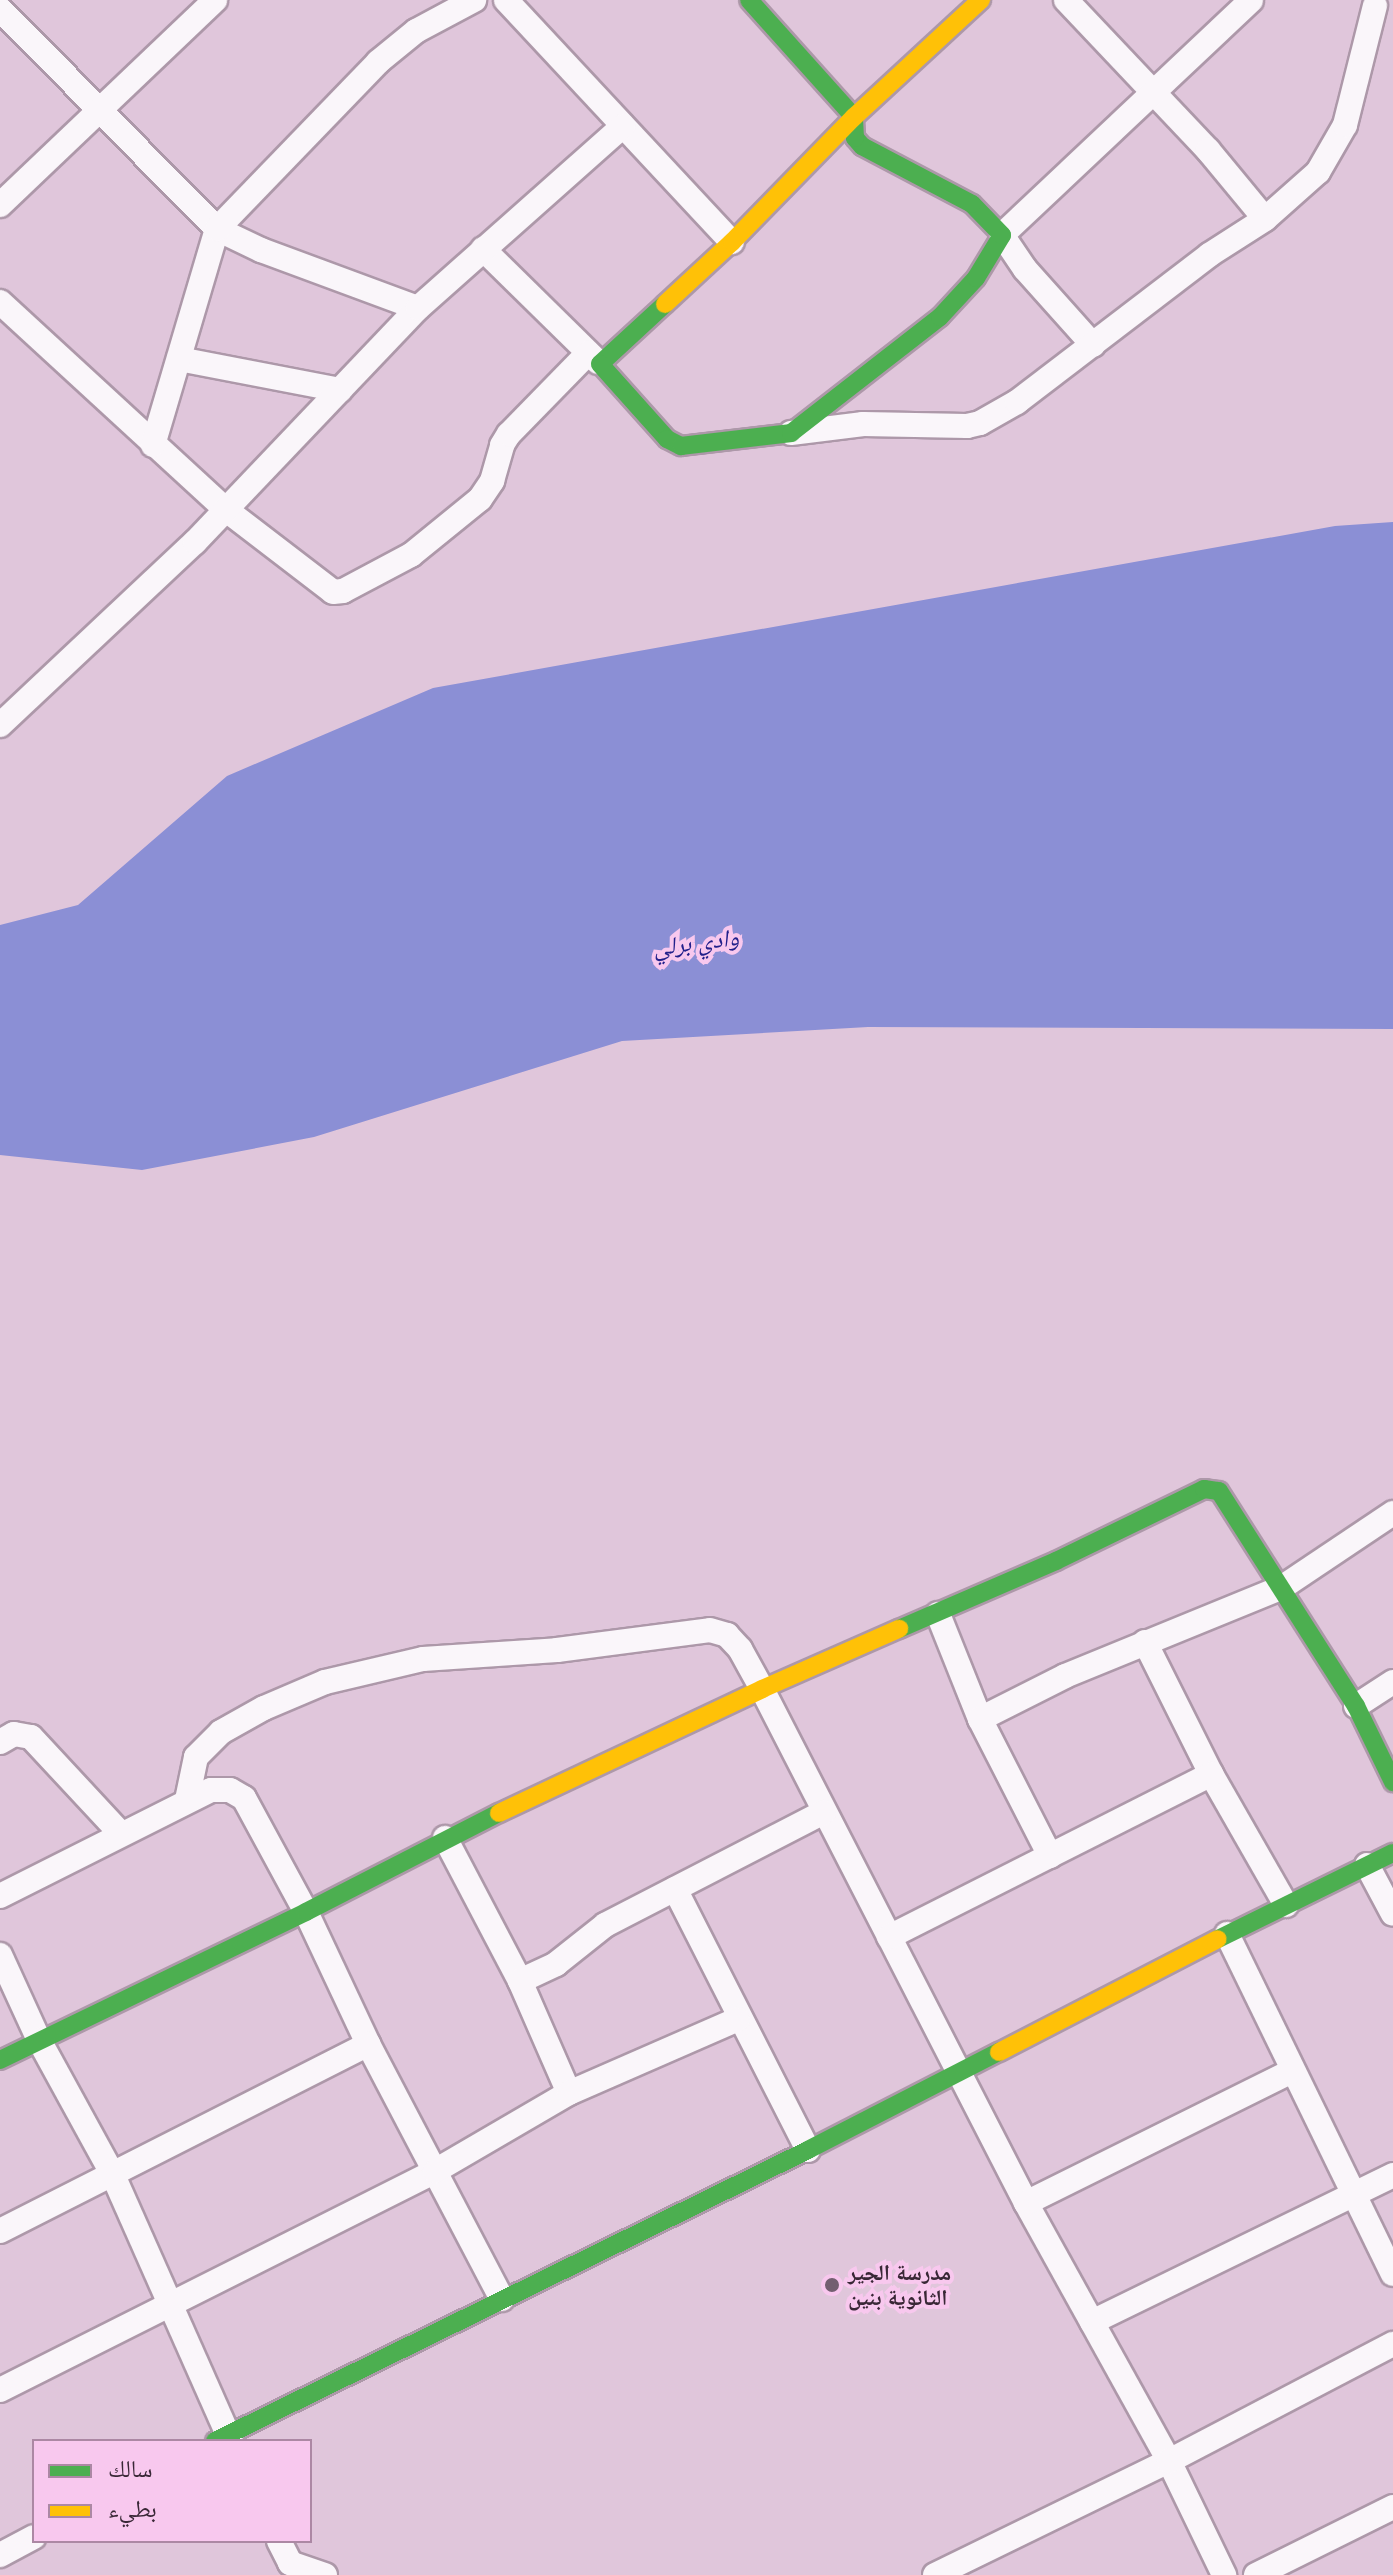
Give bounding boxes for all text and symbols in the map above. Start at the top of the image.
water label: وادي برلي [651,922,741,962]
place label: مدرسة الجير الثانوية بنين [848,2259,951,2310]
marker: مدرسة الجير الثانوية بنين [823,2276,841,2294]
legend [32,2439,312,2543]
text: سالك [108,2453,153,2483]
text: بطيء [108,2493,157,2523]

